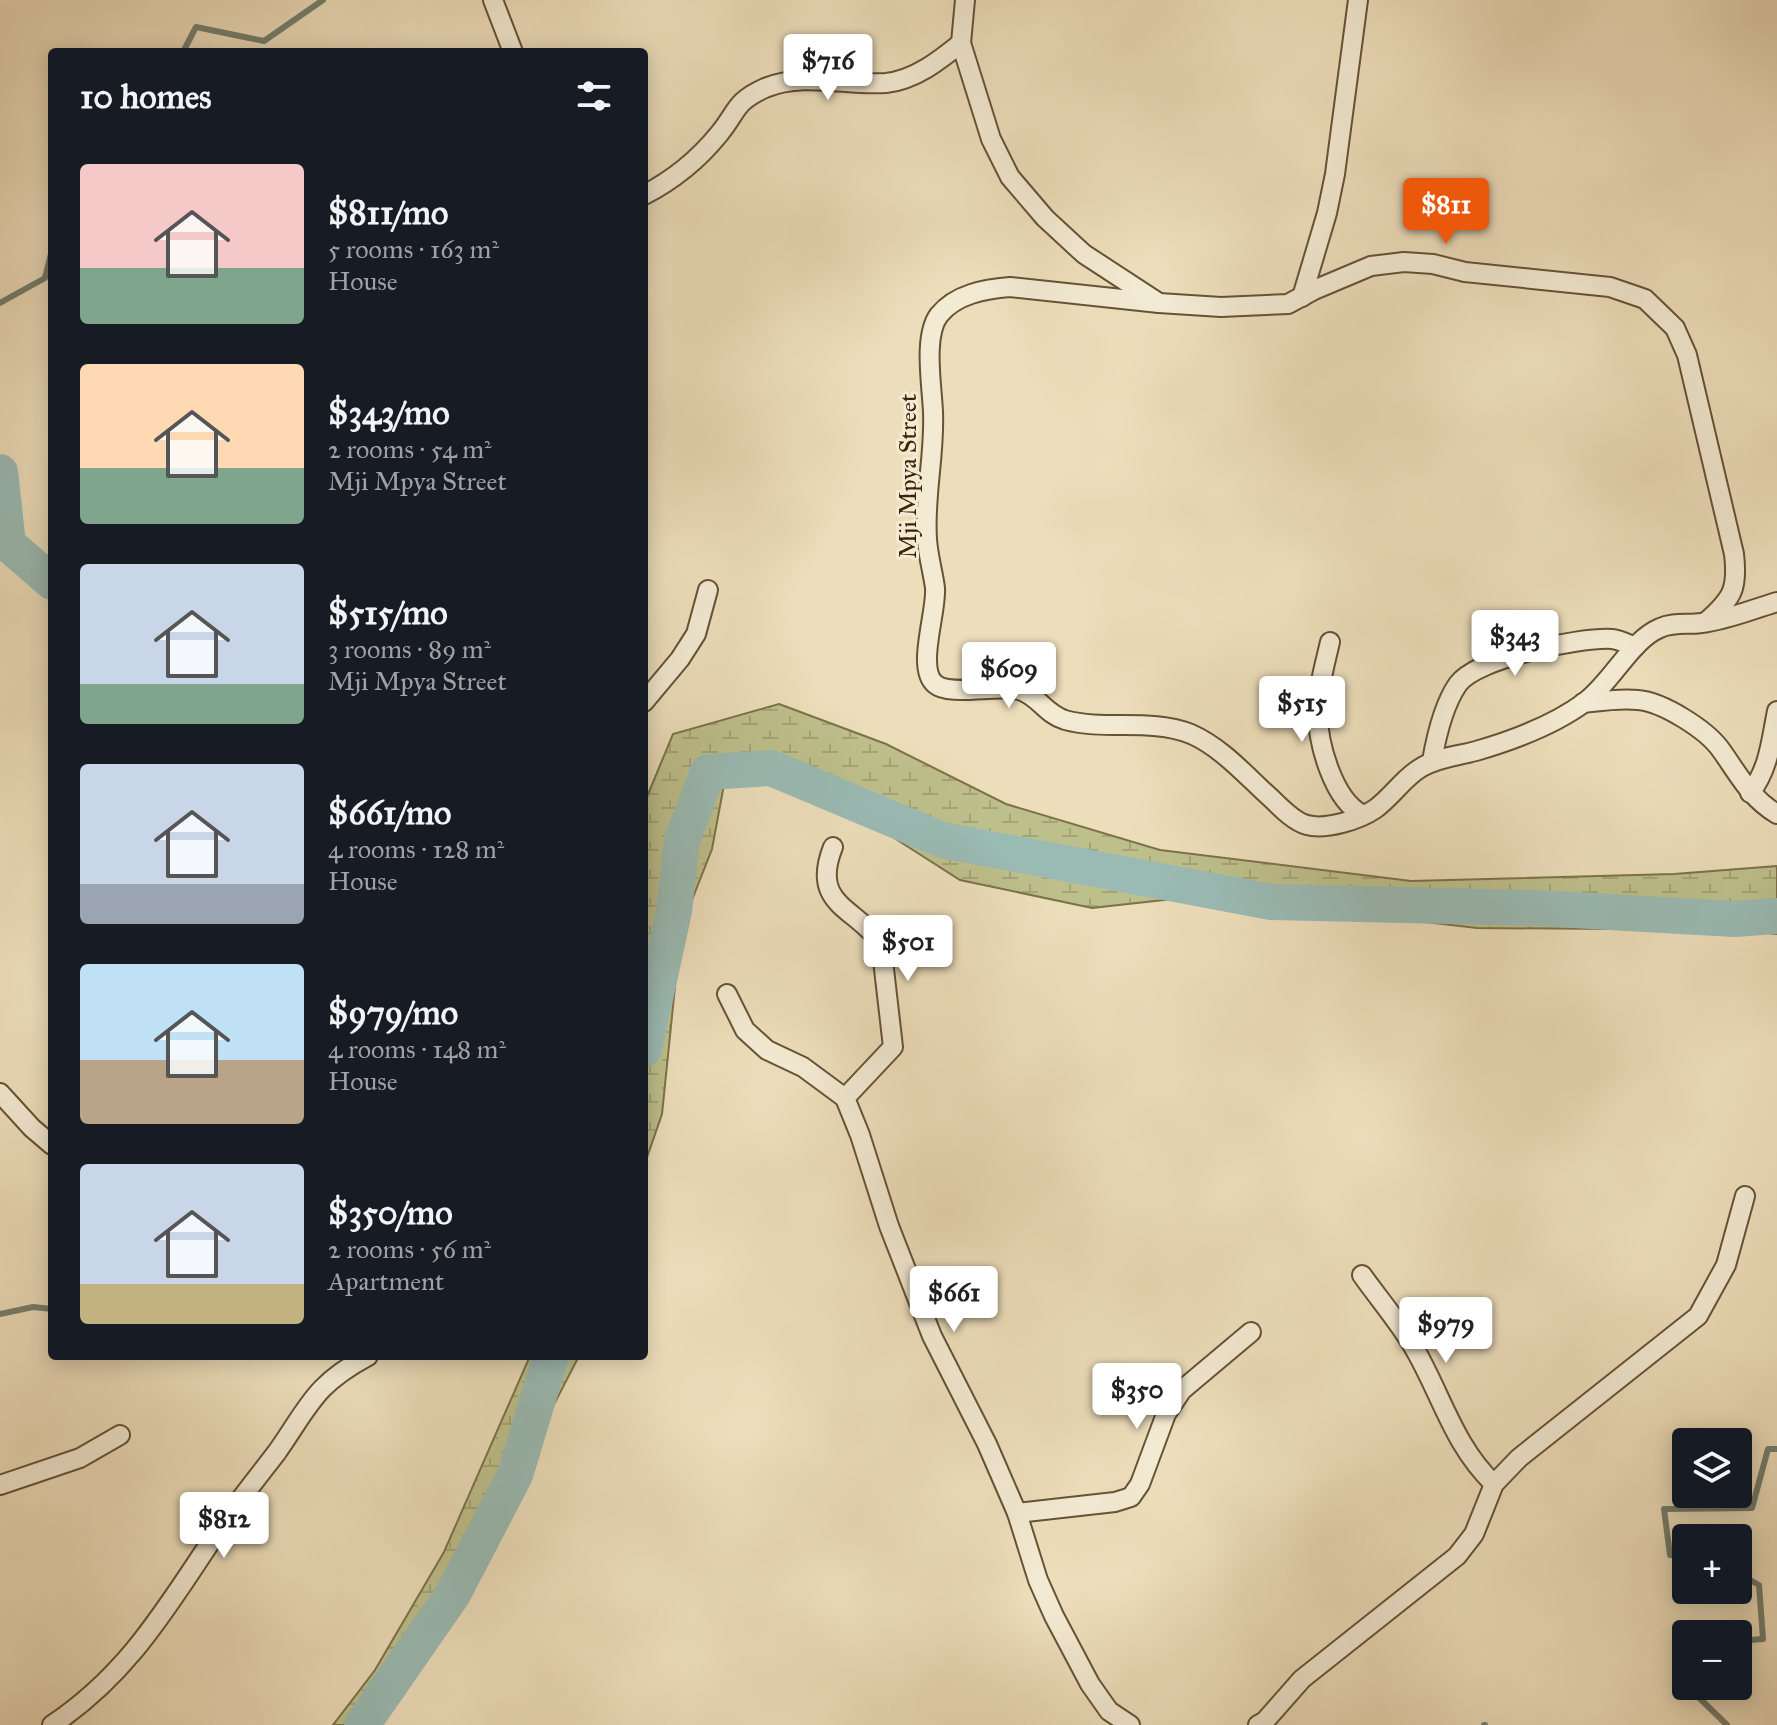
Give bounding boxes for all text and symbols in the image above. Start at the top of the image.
pin: $716 [781,34,875,102]
text: $716 [801,44,855,76]
icon: filters [572,74,616,118]
text: 10 homes [80,76,211,117]
pin: $811 [1399,178,1493,246]
text: $811 [1421,188,1471,220]
text: $811/mo [328,192,448,233]
icon: home [144,196,240,292]
text: 5 rooms · 163 m² [328,233,499,265]
text: House [328,265,398,297]
text: $343/mo [328,392,450,433]
street label: Mji Mpya Street [893,393,923,558]
icon: home [144,396,240,492]
text: 2 rooms · 54 m² [328,433,492,465]
text: Mji Mpya Street [328,465,507,497]
text: $515/mo [328,592,448,633]
icon: home [144,596,240,692]
pin: $343 [1468,610,1562,678]
text: $343 [1490,620,1540,652]
text: 3 rooms · 89 m² [328,633,491,665]
pin: $609 [962,642,1056,710]
text: $609 [980,652,1038,684]
text: Mji Mpya Street [328,665,507,697]
pin: $515 [1255,676,1349,744]
text: $515 [1277,686,1327,718]
text: $661/mo [328,792,451,833]
icon: home [144,796,240,892]
text: 4 rooms · 128 m² [328,833,504,865]
text: House [328,865,398,897]
pin: $501 [861,915,955,983]
text: $501 [882,925,934,957]
text: $979/mo [328,992,458,1033]
icon: home [144,996,240,1092]
text: 4 rooms · 148 m² [328,1033,506,1065]
text: House [328,1065,398,1097]
text: $350/mo [328,1192,453,1233]
icon: home [144,1196,240,1292]
text: 2 rooms · 56 m² [328,1233,491,1265]
text: Apartment [328,1265,444,1297]
pin: $661 [907,1266,1001,1334]
text: $661 [928,1276,980,1308]
pin: $979 [1399,1297,1493,1365]
text: $979 [1417,1307,1475,1339]
pin: $350 [1090,1363,1184,1431]
text: $350 [1110,1373,1164,1405]
map controls [1672,1428,1752,1700]
button: layers [1672,1428,1752,1508]
pin: $812 [177,1492,271,1560]
text: $812 [198,1502,250,1534]
button: + [1672,1524,1752,1604]
button: − [1672,1620,1752,1700]

